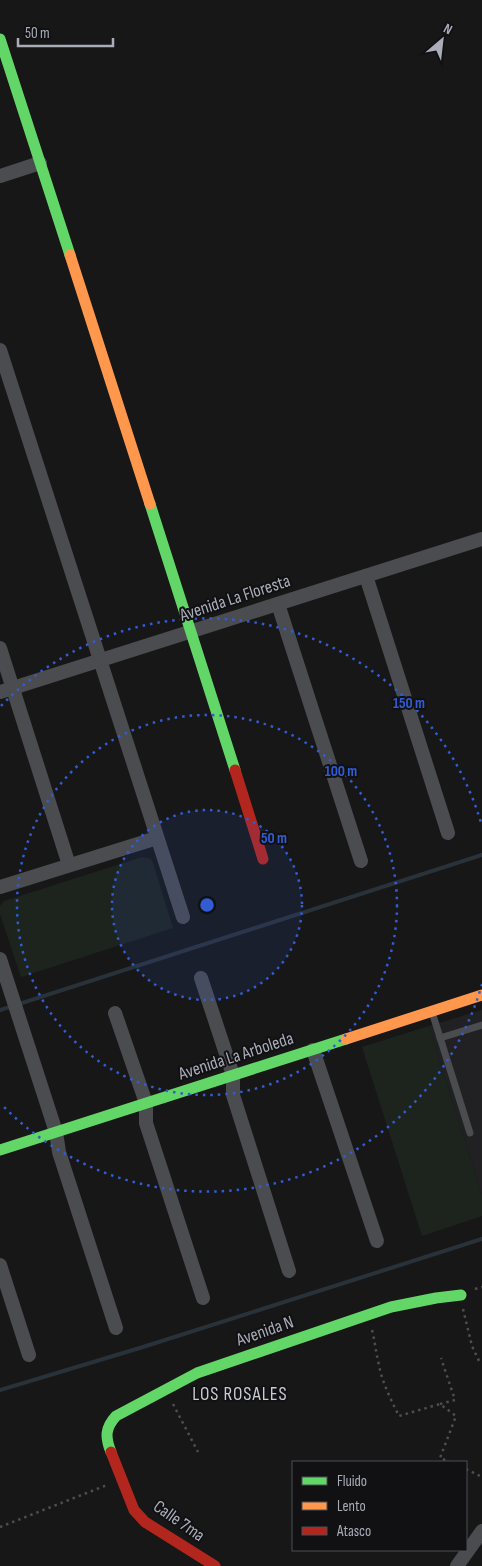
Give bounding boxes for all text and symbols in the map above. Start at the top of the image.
scale bar [18,15,112,47]
north arrow [417,15,467,65]
text: N [441,20,455,38]
text: 50 m [25,24,50,43]
street label: Avenida La Floresta [176,570,293,626]
text: 150 m [393,694,425,713]
text: 100 m [325,762,357,781]
text: 50 m [261,829,287,848]
centre of rings [198,896,216,914]
street label: Avenida La Arboleda [175,1028,296,1085]
street label: Avenida N [233,1311,296,1351]
district label: LOS ROSALES [192,1383,288,1406]
legend [292,1461,467,1551]
text: Fluido [337,1472,367,1491]
street label: Calle 7ma [149,1496,209,1546]
text: Lento [337,1497,366,1516]
text: Atasco [336,1522,371,1541]

